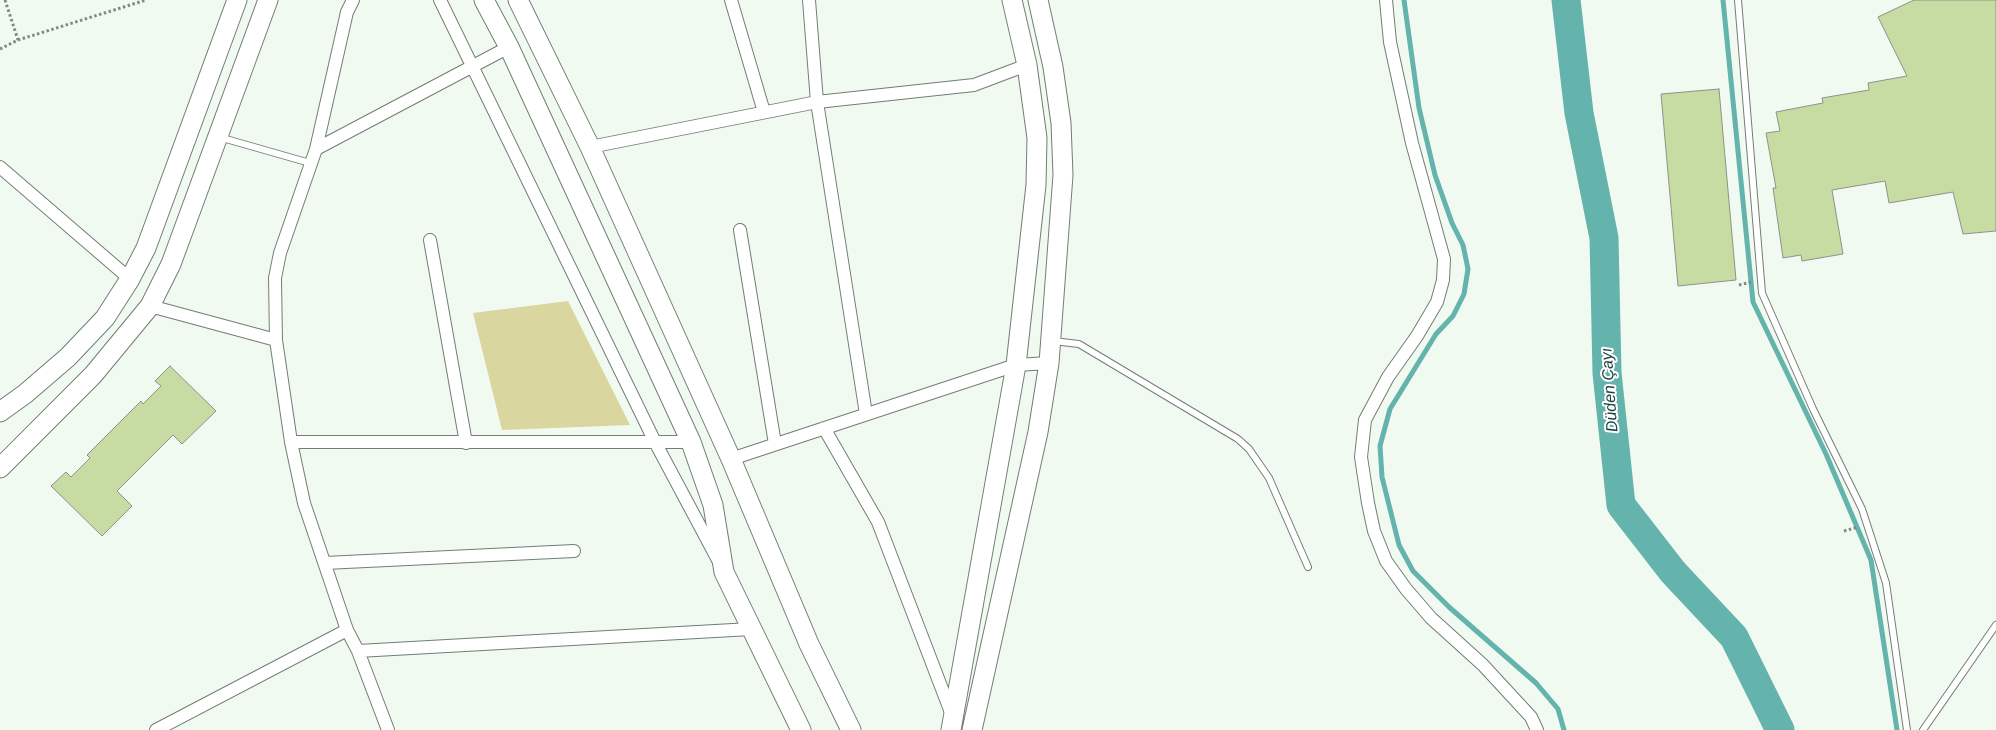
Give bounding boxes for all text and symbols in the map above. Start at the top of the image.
water label: Düden Çayı [1597,347,1623,433]

